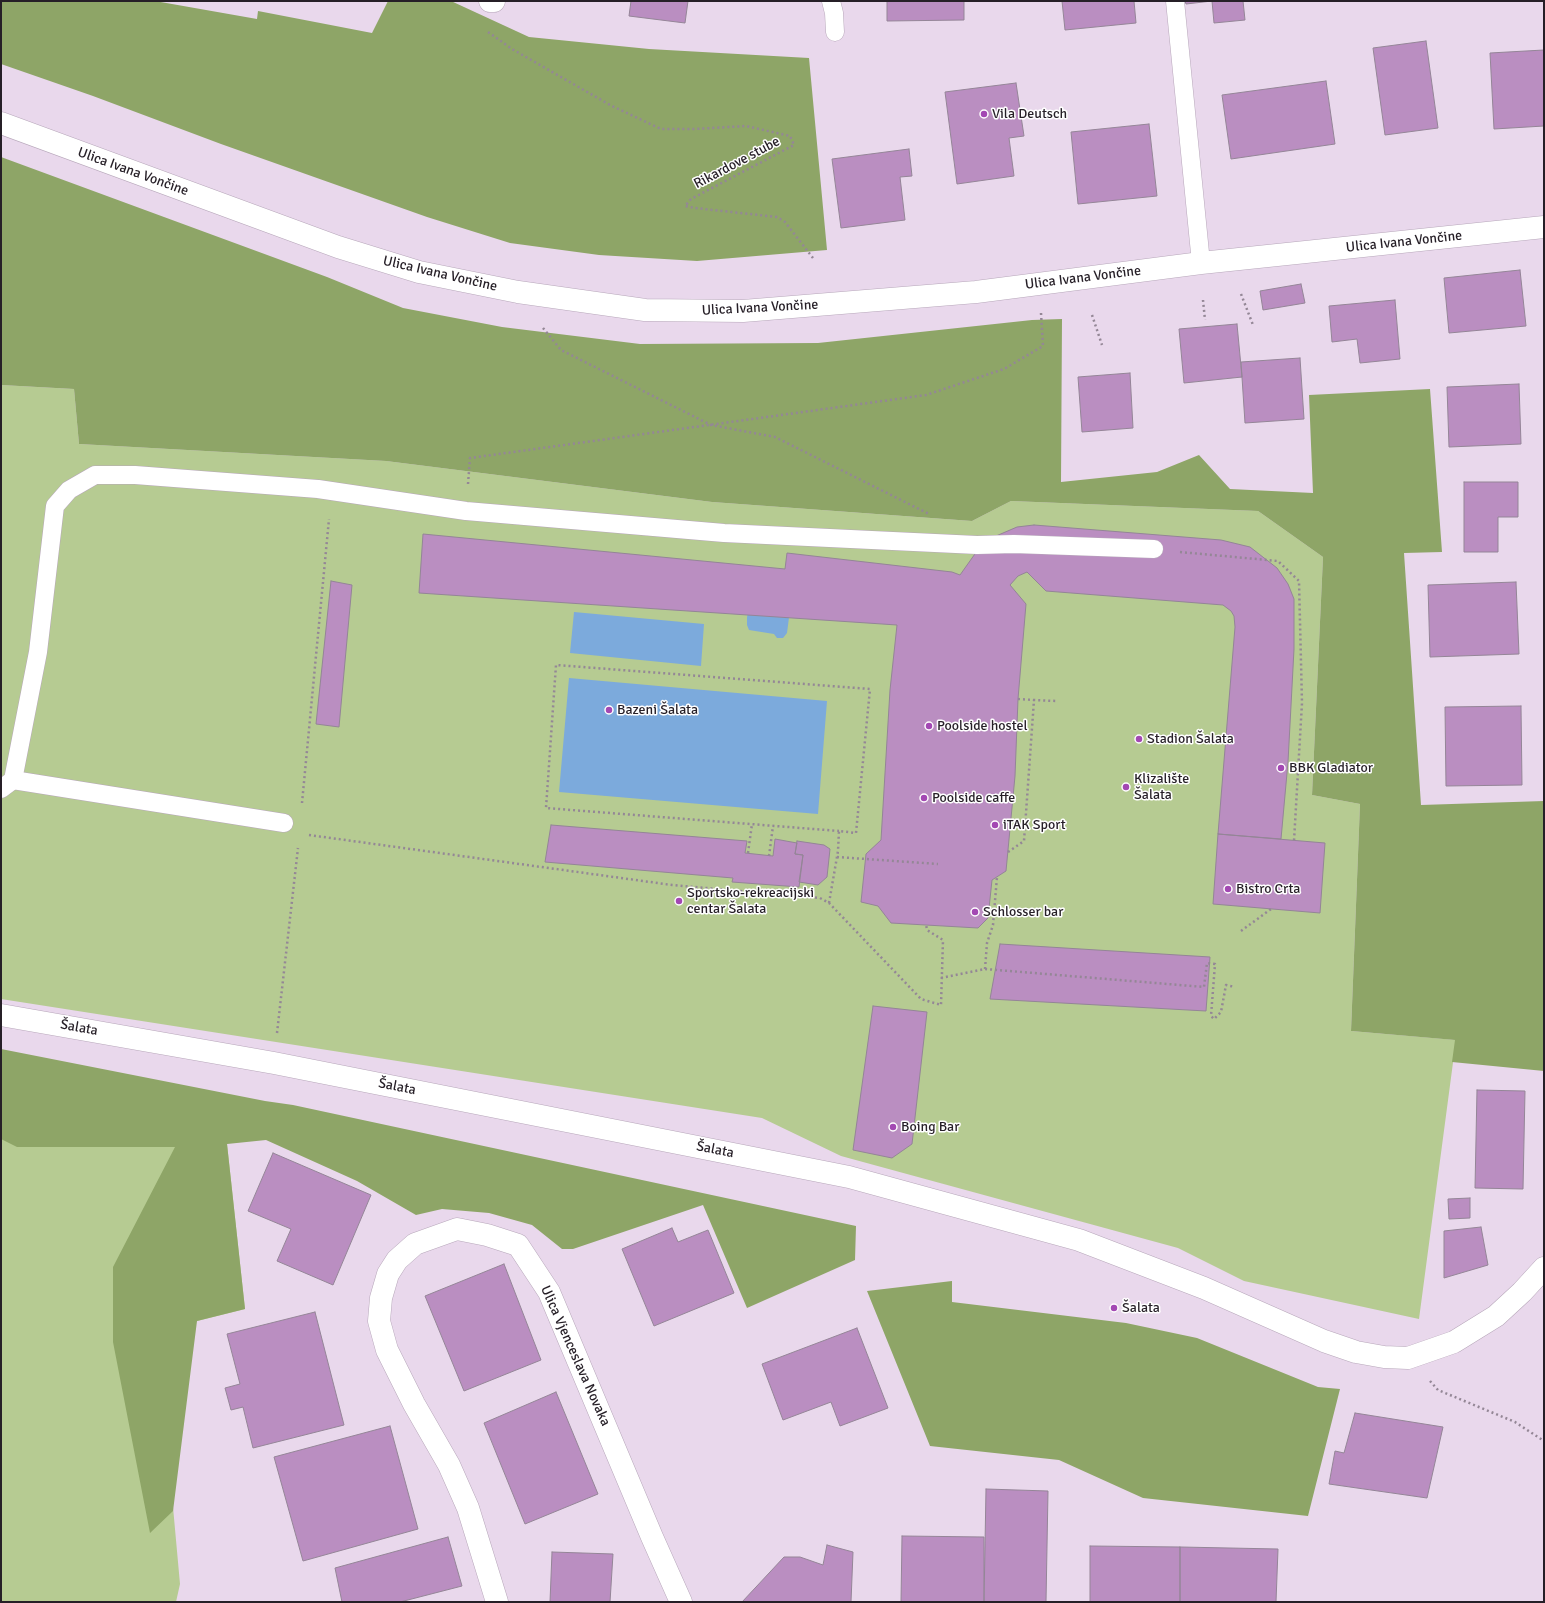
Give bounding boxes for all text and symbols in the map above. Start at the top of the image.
place label: Vila Deutsch [992,106,1067,122]
marker: Vila Deutsch [979,109,989,119]
street label: Rikardove stube [691,133,783,193]
street label: Ulica Ivana Vončine [75,144,191,200]
street label: Ulica Ivana Vončine [1345,228,1463,256]
street label: Ulica Ivana Vončine [381,253,499,295]
street label: Ulica Ivana Vončine [1024,263,1142,293]
street label: Ulica Ivana Vončine [701,297,819,319]
place label: Bazeni Šalata [617,702,698,718]
marker: Bazeni Šalata [604,705,614,715]
place label: Poolside hostel [937,718,1028,734]
marker: Poolside hostel [924,721,934,731]
place label: Stadion Šalata [1147,731,1234,747]
marker: Stadion Šalata [1134,734,1144,744]
place label: BBK Gladiator [1289,760,1373,776]
marker: BBK Gladiator [1276,763,1286,773]
place label: Klizalište Šalata [1134,771,1189,804]
marker: Klizalište Šalata [1121,782,1131,792]
place label: Poolside caffe [932,790,1015,806]
marker: Poolside caffe [919,793,929,803]
place label: iTAK Sport [1003,817,1066,833]
marker: iTAK Sport [990,820,1000,830]
place label: Bistro Crta [1236,881,1300,897]
marker: Bistro Crta [1223,884,1233,894]
place label: Sportsko-rekreacijski centar Šalata [687,885,814,918]
marker: Sportsko-rekreacijski centar Šalata [674,896,684,906]
place label: Schlosser bar [983,904,1063,920]
marker: Schlosser bar [970,907,980,917]
street label: Šalata [59,1016,99,1040]
street label: Šalata [377,1075,417,1099]
place label: Boing Bar [901,1119,959,1135]
marker: Boing Bar [888,1122,898,1132]
street label: Šalata [695,1138,735,1162]
street label: Ulica Vjenceslava Novaka [536,1283,614,1429]
place label: Šalata [1122,1300,1160,1316]
marker: Šalata [1109,1303,1119,1313]

